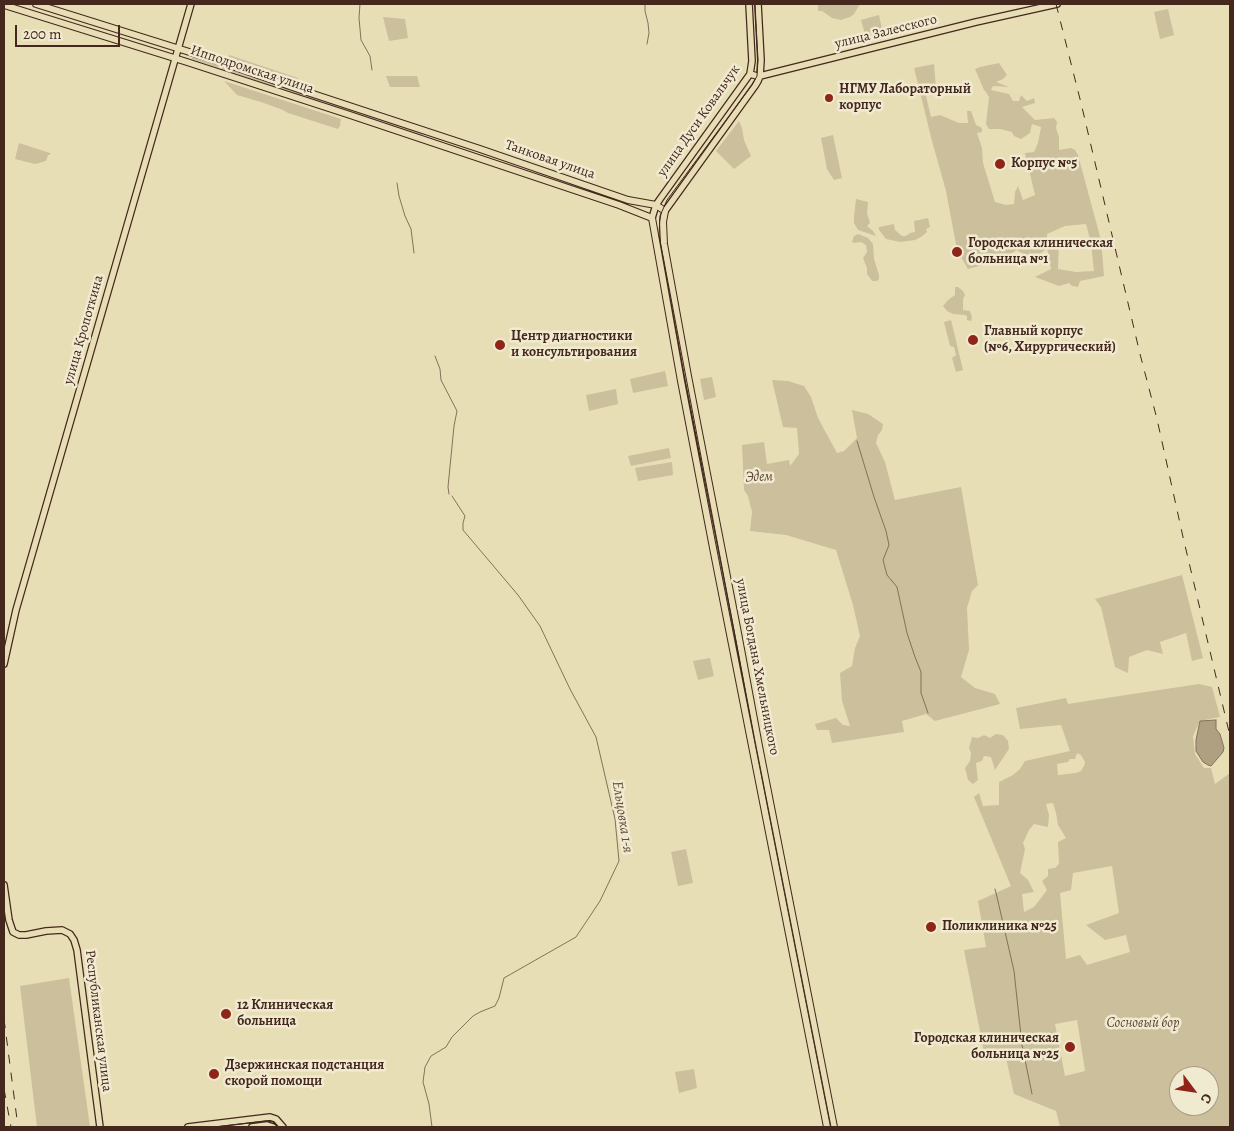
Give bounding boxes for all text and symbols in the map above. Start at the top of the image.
street label: улица Залесского [833,11,939,53]
scale bar [18,15,122,47]
text: 200 m [23,24,62,44]
street label: Ипподромская улица [188,42,316,98]
street label: улица Дуси Ковальчук [654,62,744,180]
place label: НГМУ Лабораторный корпус [839,82,971,114]
marker: НГМУ Лабораторный корпус [823,92,835,104]
street label: Танковая улица [503,137,597,183]
place label: Корпус №5 [1011,156,1077,172]
marker: Корпус №5 [993,157,1007,171]
place label: Городская клиническая больница №1 [968,236,1113,268]
marker: Городская клиническая больница №1 [950,245,964,259]
street label: улица Кропоткина [60,273,108,387]
place label: Главный корпус (№6, Хирургический) [984,324,1116,357]
place label: Центр диагностики и консультирования [511,329,637,362]
marker: Главный корпус (№6, Хирургический) [966,333,980,347]
marker: Центр диагностики и консультирования [493,338,507,352]
park label: Эдем [745,470,773,486]
street label: улица Богдана Хмельницкого [732,577,782,757]
water label: Ельцовка 1-я [607,780,637,854]
place label: Поликлиника №25 [942,919,1057,935]
marker: Поликлиника №25 [924,920,938,934]
street label: Республиканская улица [81,949,115,1093]
place label: 12 Клиническая больница [237,998,333,1030]
marker: 12 Клиническая больница [219,1007,233,1021]
park label: Сосновый бор [1106,1016,1180,1032]
place label: Городская клиническая больница №25 [914,1031,1059,1064]
marker: Городская клиническая больница №25 [1063,1040,1077,1054]
place label: Дзержинская подстанция скорой помощи [225,1058,384,1090]
north arrow [1169,1066,1219,1116]
marker: Дзержинская подстанция скорой помощи [207,1067,221,1081]
text: С [1196,1090,1217,1107]

